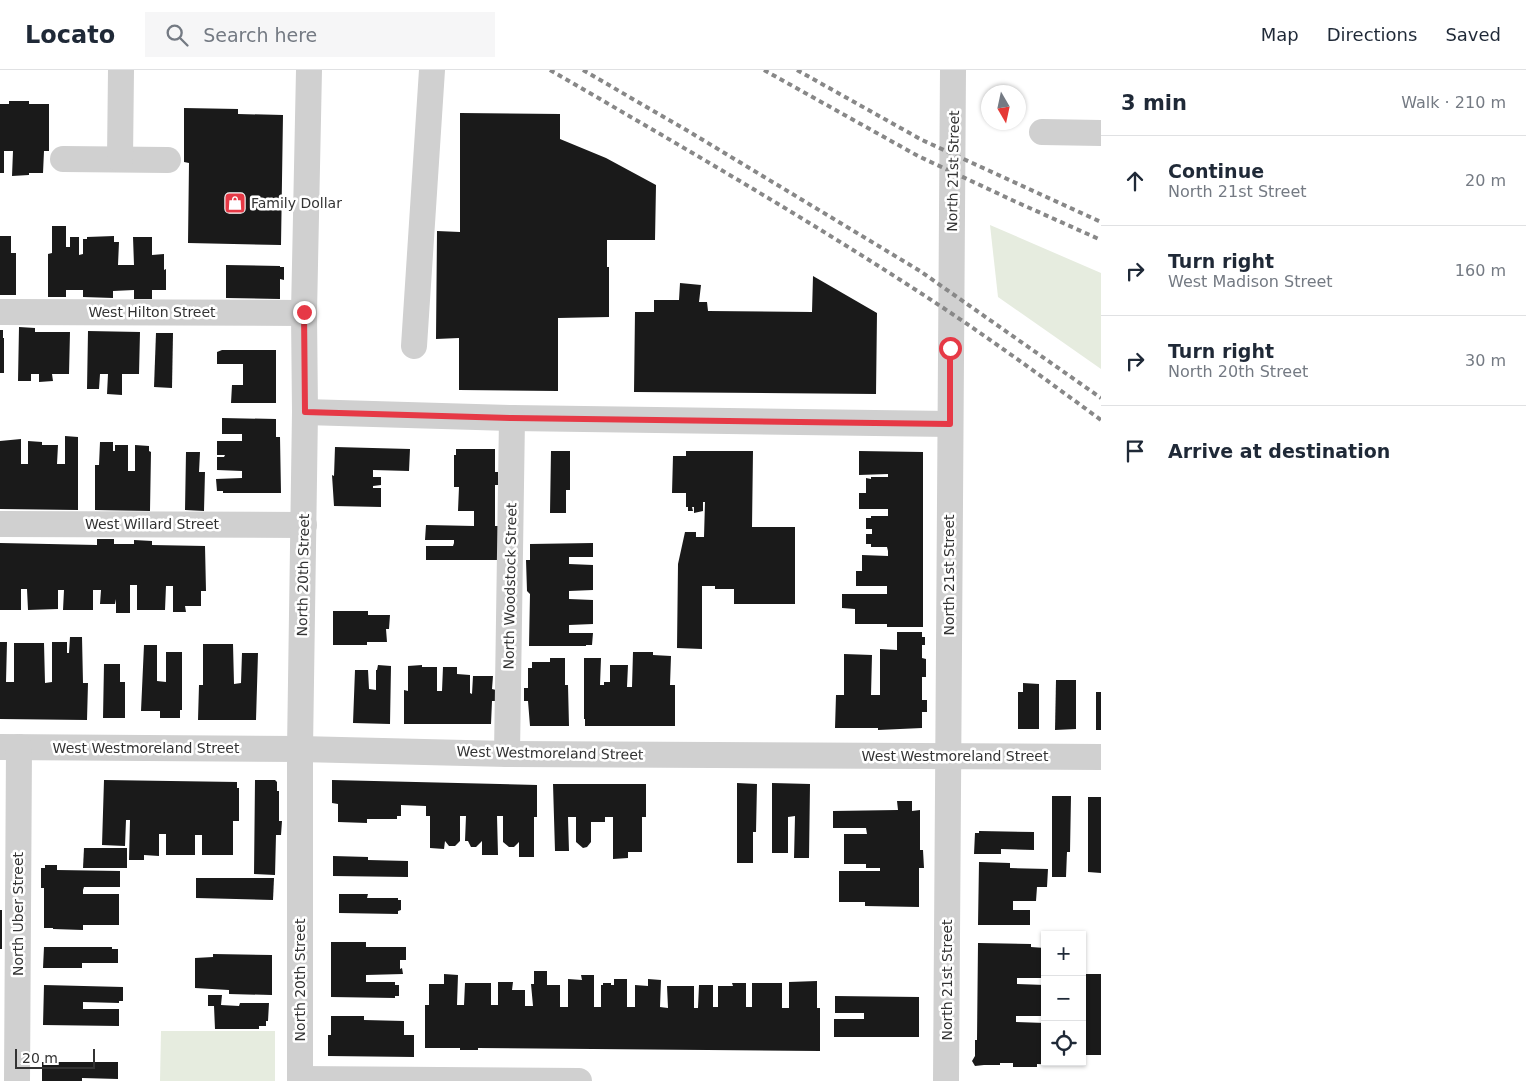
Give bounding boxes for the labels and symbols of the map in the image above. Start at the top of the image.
north arrow [981,85,1026,130]
street label: North 21st Street [944,110,962,232]
shop icon: Family Dollar [223,191,247,215]
place label: Family Dollar [251,195,342,211]
route end [293,301,316,324]
street label: West Hilton Street [88,304,216,320]
route start [939,337,962,360]
street label: North Woodstock Street [501,502,519,670]
street label: North 20th Street [294,513,312,637]
street label: North 21st Street [941,514,957,636]
street label: West Willard Street [85,516,220,532]
street label: West Westmoreland Street [53,740,240,756]
street label: West Westmoreland Street [456,743,644,763]
street label: West Westmoreland Street [862,748,1049,764]
street label: North Uber Street [10,851,26,976]
street label: North 20th Street [292,918,308,1041]
street label: North 21st Street [939,919,955,1041]
scale bar [15,1046,95,1069]

